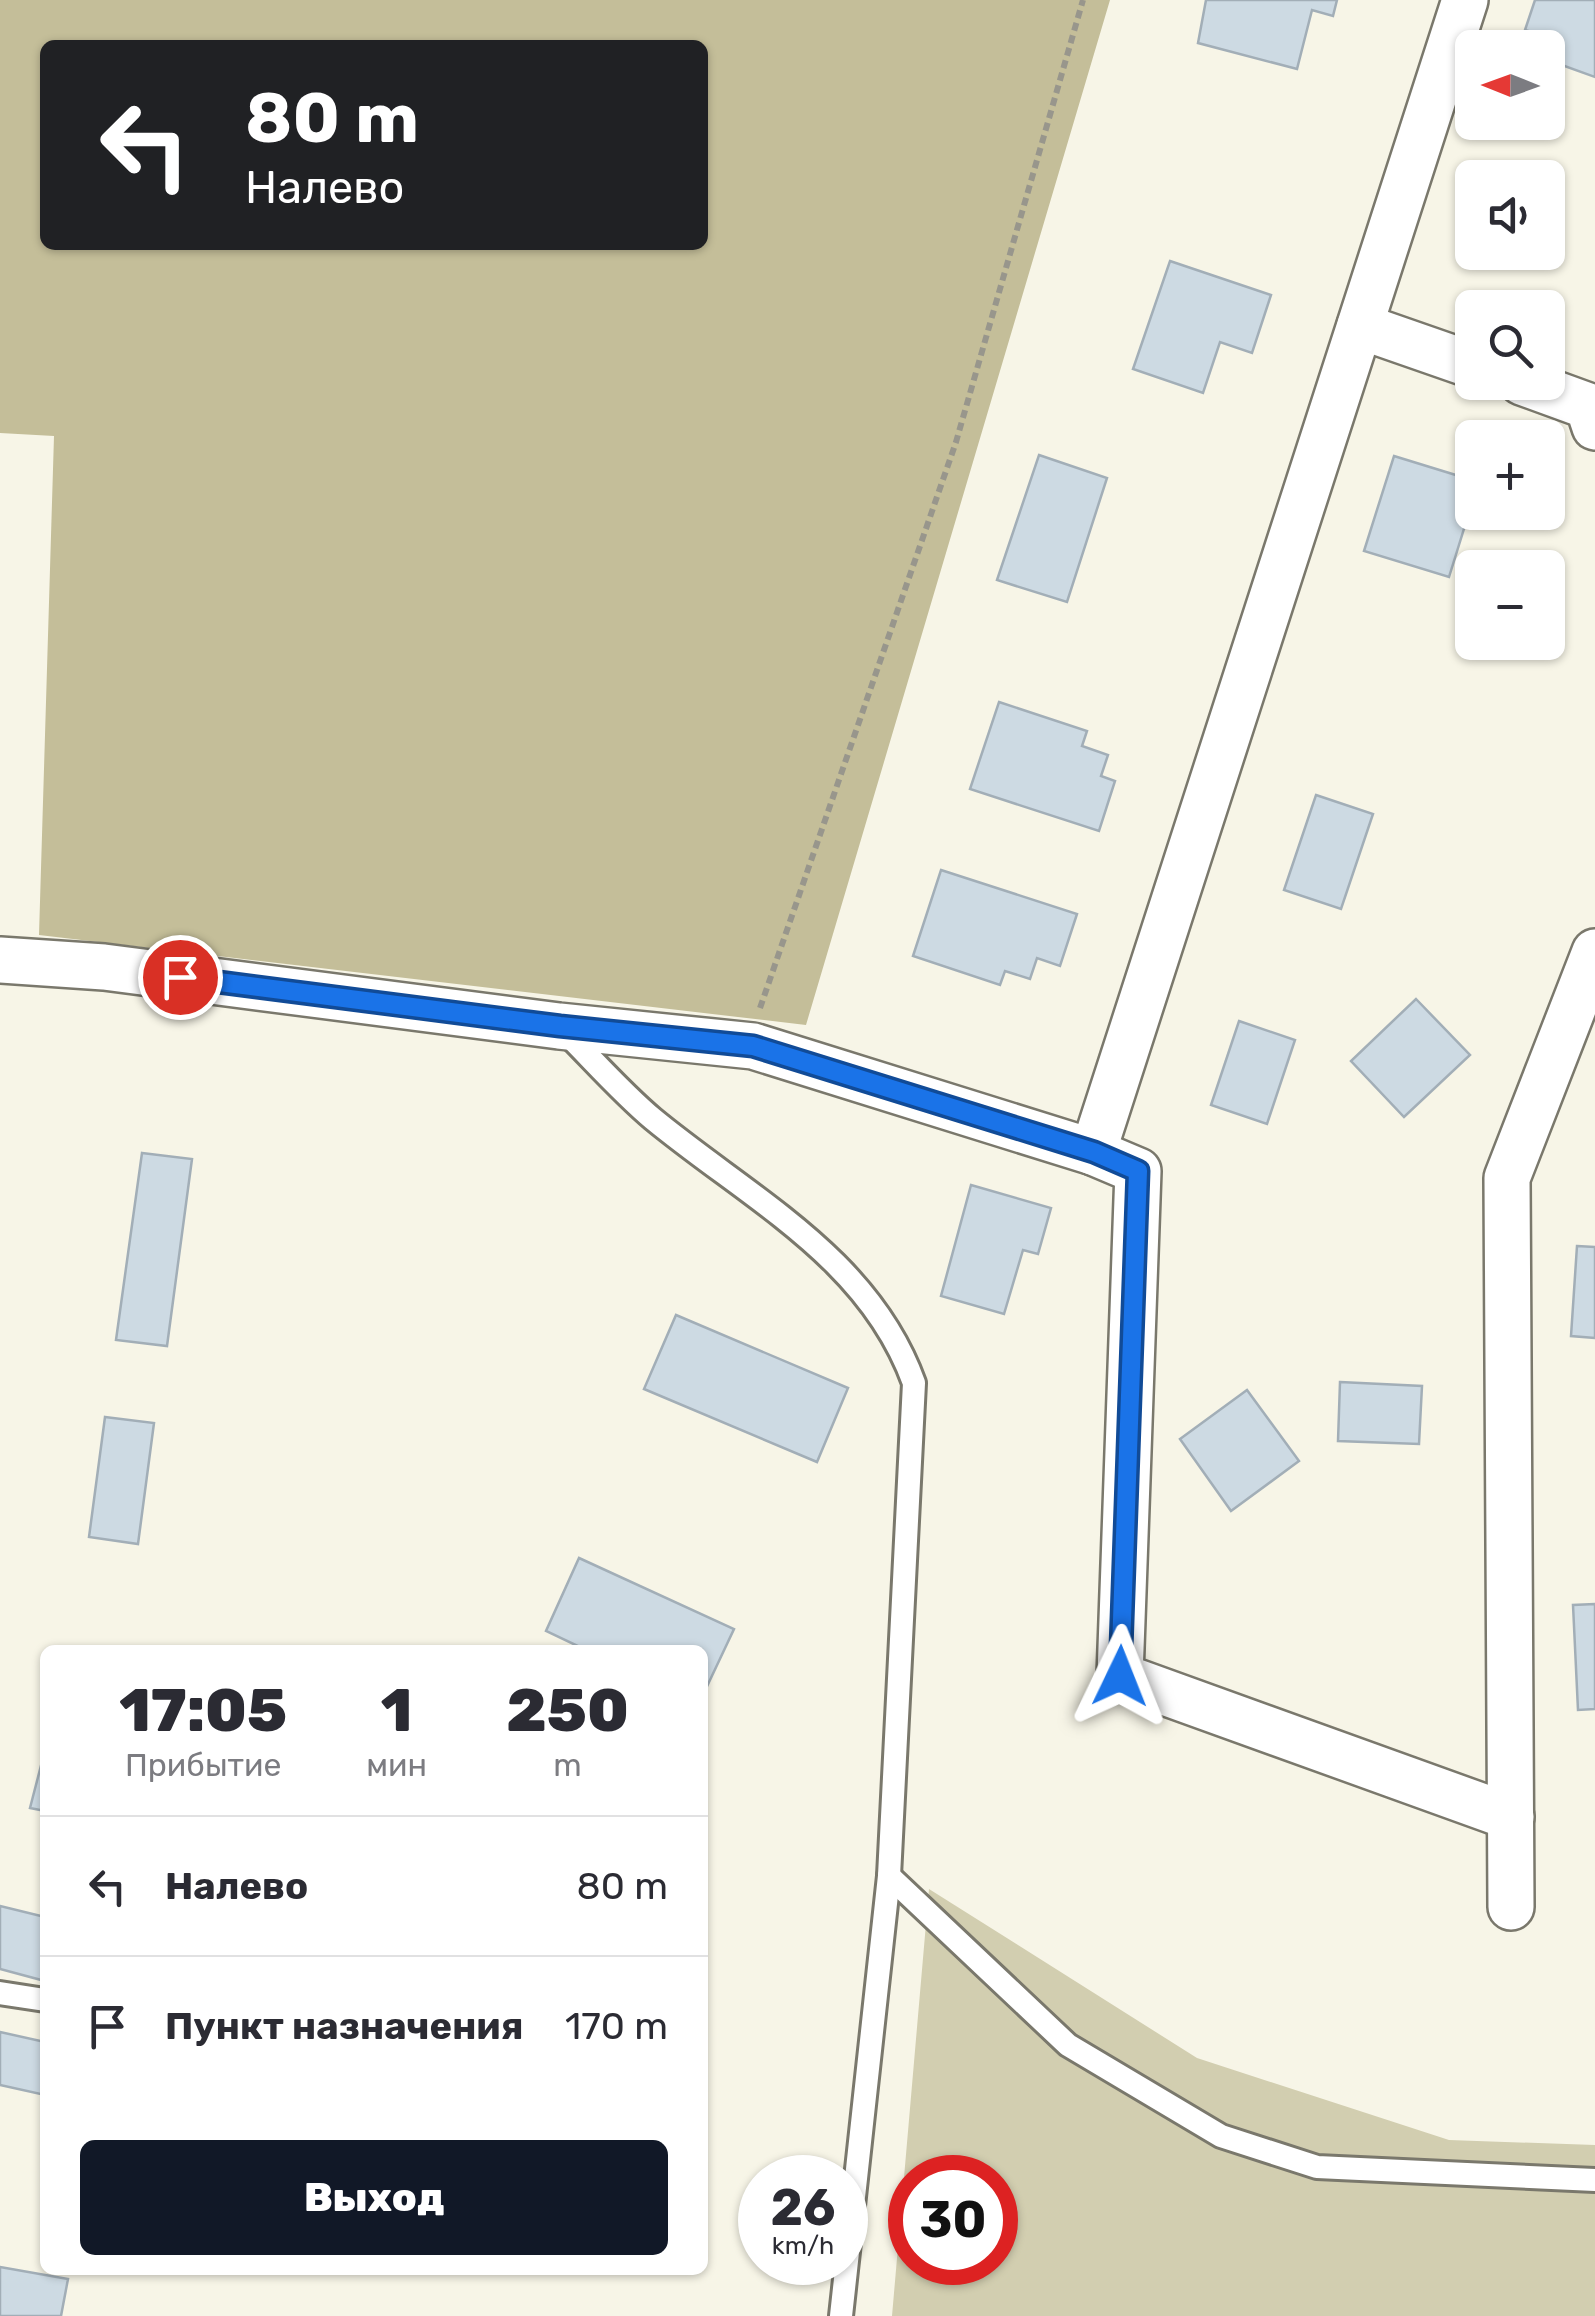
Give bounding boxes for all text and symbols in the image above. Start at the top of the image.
north arrow [1455,30,1565,140]
map controls [1455,30,1565,660]
text: 80 m [245,77,419,160]
icon: left [80,80,210,210]
button: sound [1455,160,1565,270]
text: Налево [245,161,404,214]
button: search [1455,290,1565,400]
button: + [1455,420,1565,530]
button: − [1455,550,1565,660]
pin [138,935,223,1020]
icon: arrive [153,950,208,1005]
position arrow [1068,1624,1172,1728]
text: 17:05 [119,1675,287,1746]
text: 1 [381,1675,412,1746]
text: 250 [506,1675,629,1746]
text: Прибытие [125,1746,281,1784]
text: мин [366,1746,427,1784]
text: m [553,1746,582,1784]
icon: left [80,1859,135,1914]
text: Налево [165,1863,308,1909]
text: 80 m [577,1863,668,1909]
icon: arrive [80,1999,135,2054]
text: Пункт назначения [165,2003,524,2049]
text: 170 m [565,2003,668,2049]
button: Выход [80,2140,668,2255]
speed limit sign: 30 [888,2155,1018,2285]
text: 26 [770,2178,836,2238]
text: km/h [772,2231,834,2260]

